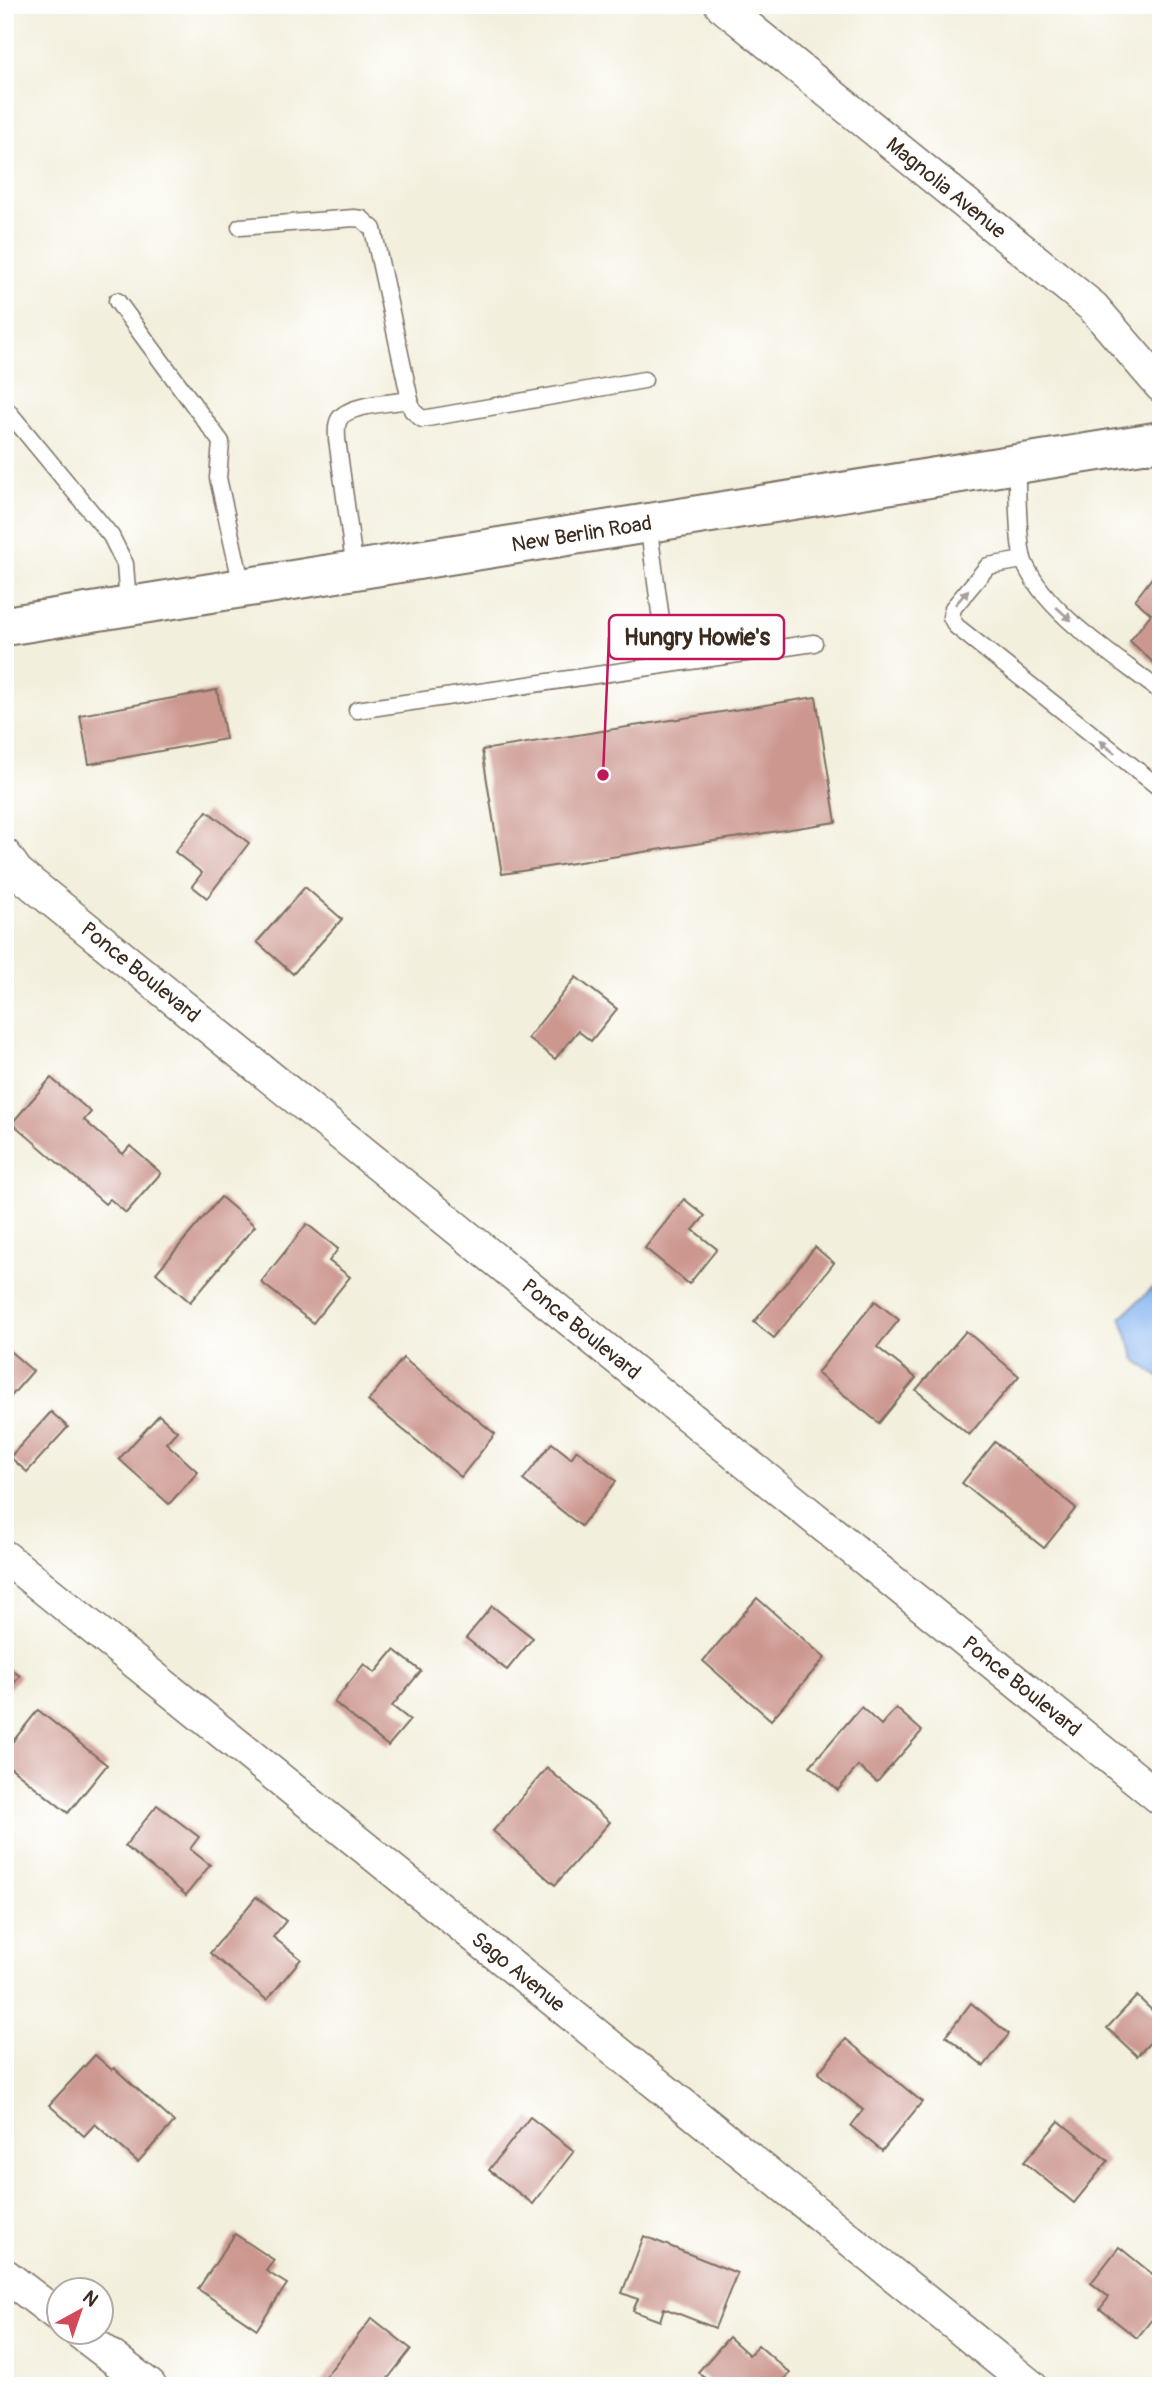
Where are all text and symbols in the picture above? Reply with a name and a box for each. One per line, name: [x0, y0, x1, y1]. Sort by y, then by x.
street label: Magnolia Avenue: [881, 131, 1012, 245]
street label: New Berlin Road: [510, 509, 654, 558]
one-way arrow: [954, 588, 970, 606]
one-way arrow: [1055, 606, 1073, 622]
callout: Hungry Howie's: [609, 615, 784, 659]
text: Hungry Howie's: [624, 623, 771, 652]
one-way arrow: [1099, 739, 1117, 754]
street label: Ponce Boulevard: [76, 916, 206, 1029]
street label: Ponce Boulevard: [516, 1273, 646, 1386]
street label: Ponce Boulevard: [957, 1630, 1087, 1743]
street label: Sago Avenue: [466, 1926, 571, 2018]
north arrow: [46, 2276, 116, 2346]
text: N: [78, 2285, 103, 2312]

